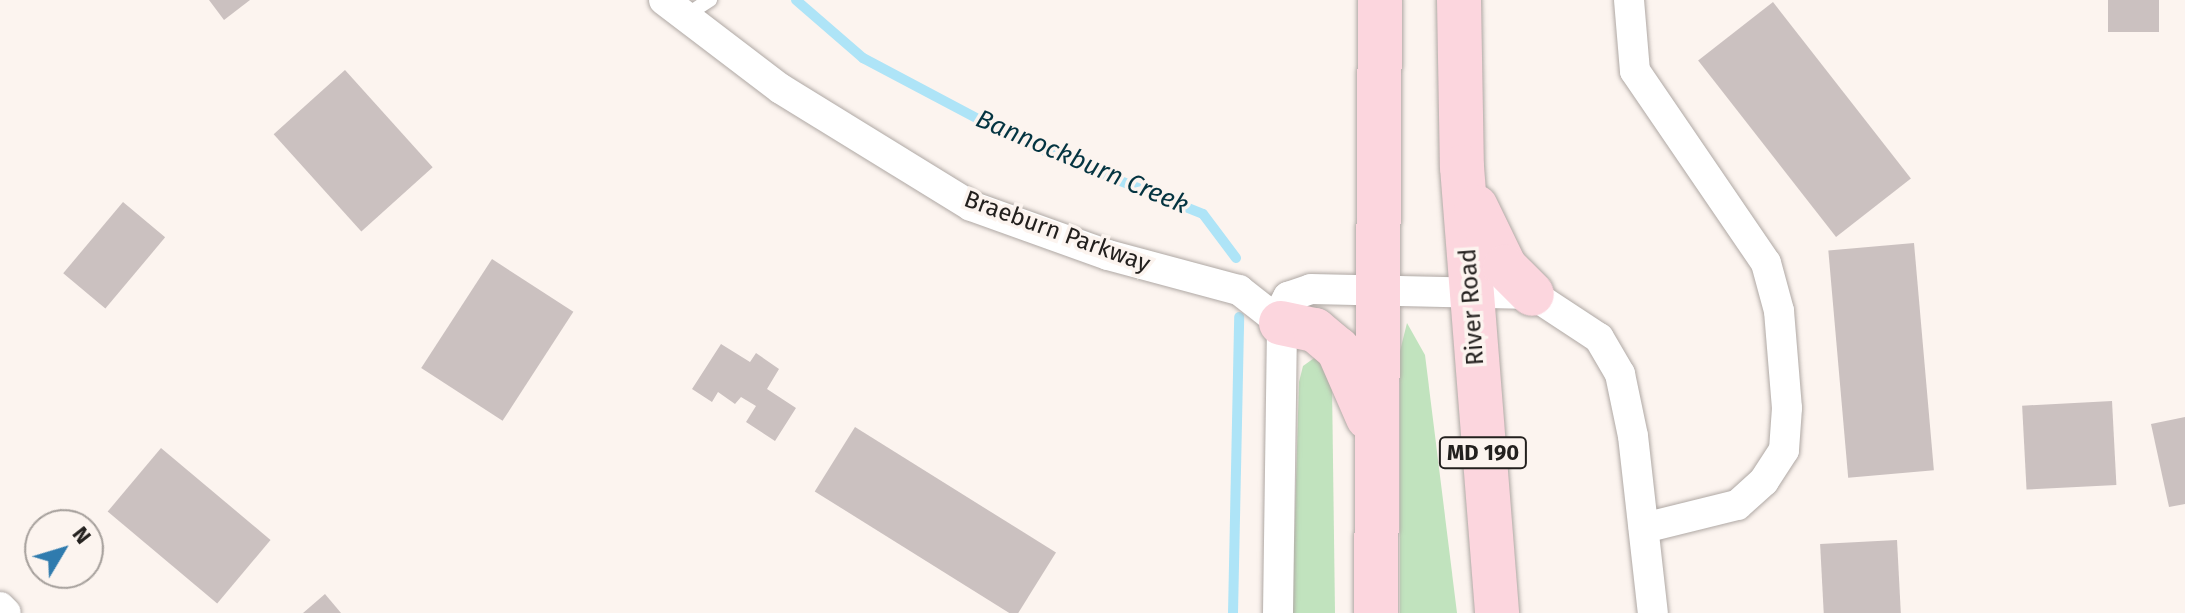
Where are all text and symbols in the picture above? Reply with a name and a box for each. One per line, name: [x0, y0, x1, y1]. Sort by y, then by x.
water label: Bannockburn Creek: [971, 103, 1193, 221]
street label: Braeburn Parkway: [960, 185, 1154, 279]
street label: River Road: [1454, 248, 1490, 366]
road number: MD 190: [1437, 435, 1529, 471]
north arrow: [24, 509, 104, 589]
text: N: [67, 521, 97, 549]

